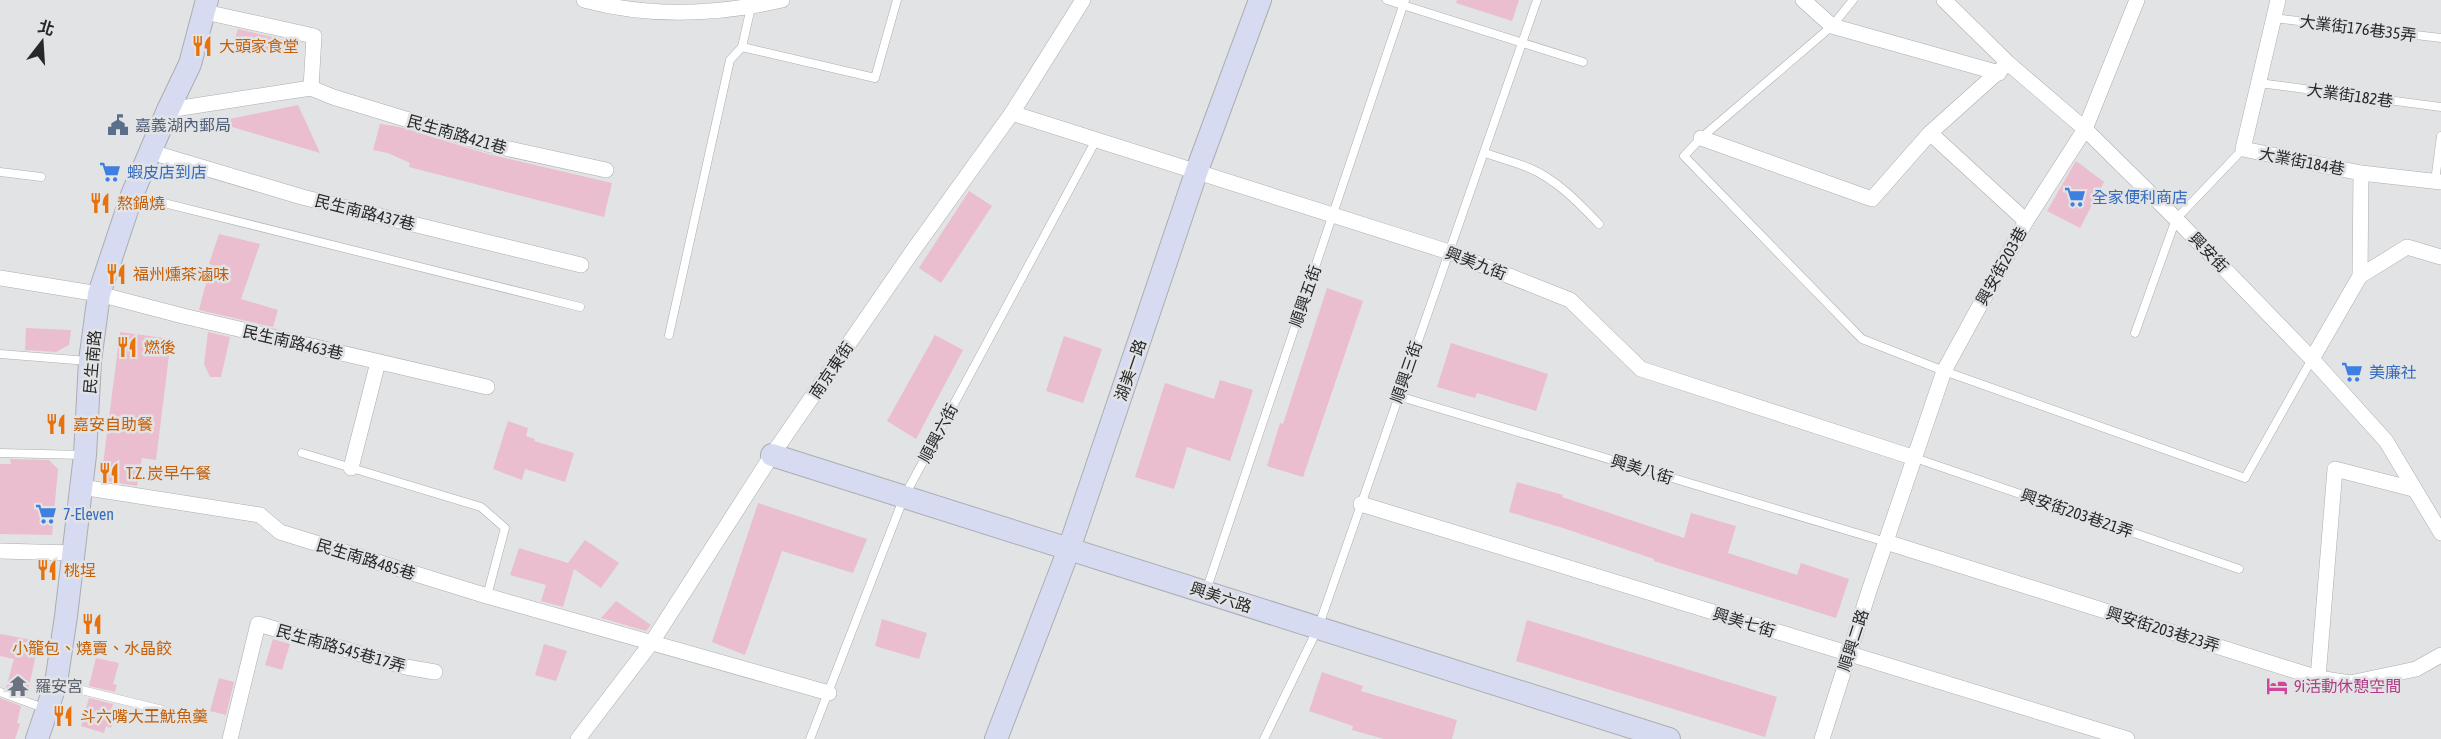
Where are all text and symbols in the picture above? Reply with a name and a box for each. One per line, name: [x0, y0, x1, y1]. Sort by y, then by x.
north arrow: [12, 12, 72, 72]
street label: 大業街176巷35弄: [2299, 12, 2417, 44]
text: 北: [36, 17, 57, 39]
restaurant icon: 大頭家食堂: [190, 34, 214, 58]
place label: 大頭家食堂: [219, 37, 299, 55]
street label: 大業街182巷: [2306, 80, 2394, 110]
street label: 民生南路421巷: [405, 111, 509, 157]
public building icon: 嘉義湖內郵局: [106, 113, 130, 137]
place label: 嘉義湖內郵局: [135, 116, 231, 134]
street label: 大業街184巷: [2258, 144, 2346, 178]
supermarket icon: 蝦皮店到店: [98, 160, 122, 184]
place label: 蝦皮店到店: [127, 163, 207, 181]
supermarket icon: 全家便利商店: [2063, 185, 2087, 209]
place label: 全家便利商店: [2092, 188, 2188, 206]
restaurant icon: 熬鍋燒: [88, 191, 112, 215]
street label: 民生南路437巷: [313, 191, 417, 233]
place label: 熬鍋燒: [117, 194, 165, 212]
street label: 興安街203巷: [1972, 224, 2030, 308]
street label: 興安街: [2186, 228, 2232, 276]
street label: 興美九街: [1443, 243, 1509, 283]
restaurant icon: 福州燻茶滷味: [104, 262, 128, 286]
street label: 順興五街: [1286, 263, 1324, 329]
place label: 福州燻茶滷味: [133, 265, 229, 283]
street label: 民生南路463巷: [241, 322, 345, 362]
street label: 民生南路: [80, 329, 104, 395]
restaurant icon: 燃後: [115, 335, 139, 359]
street label: 湖美一路: [1111, 337, 1149, 403]
place label: 燃後: [144, 338, 176, 356]
street label: 南京東街: [806, 338, 856, 402]
street label: 順興三街: [1387, 339, 1425, 405]
supermarket icon: 美廉社: [2340, 360, 2364, 384]
place label: 美廉社: [2369, 363, 2417, 381]
street label: 順興六街: [915, 401, 961, 465]
restaurant icon: 嘉安自助餐: [44, 412, 68, 436]
place label: 嘉安自助餐: [73, 415, 153, 433]
street label: 興美八街: [1609, 451, 1675, 487]
restaurant icon: T.Z. 炭早午餐: [97, 461, 121, 485]
place label: T.Z. 炭早午餐: [126, 464, 211, 482]
street label: 興安街203巷21弄: [2018, 485, 2136, 541]
supermarket icon: 7-Eleven: [34, 502, 58, 526]
place label: 7-Eleven: [63, 505, 114, 523]
street label: 民生南路485巷: [314, 535, 418, 583]
restaurant icon: 桃埕: [35, 558, 59, 582]
place label: 桃埕: [64, 561, 96, 579]
street label: 興美六路: [1188, 579, 1254, 615]
street label: 興安街203巷23弄: [2104, 603, 2222, 655]
street label: 興美七街: [1711, 604, 1777, 640]
street label: 順興二路: [1835, 607, 1871, 673]
restaurant icon: 小籠包、燒賣、水晶餃: [80, 612, 104, 636]
street label: 民生南路545巷17弄: [274, 621, 408, 675]
place label: 小籠包、燒賣、水晶餃: [12, 639, 172, 657]
temple icon: 羅安宮: [6, 674, 30, 698]
hotel icon: 9i活動休憩空間: [2265, 674, 2289, 698]
place label: 羅安宮: [35, 677, 83, 695]
place label: 9i活動休憩空間: [2294, 677, 2401, 695]
restaurant icon: 斗六嘴大王魷魚羹: [51, 704, 75, 728]
place label: 斗六嘴大王魷魚羹: [80, 707, 208, 725]

